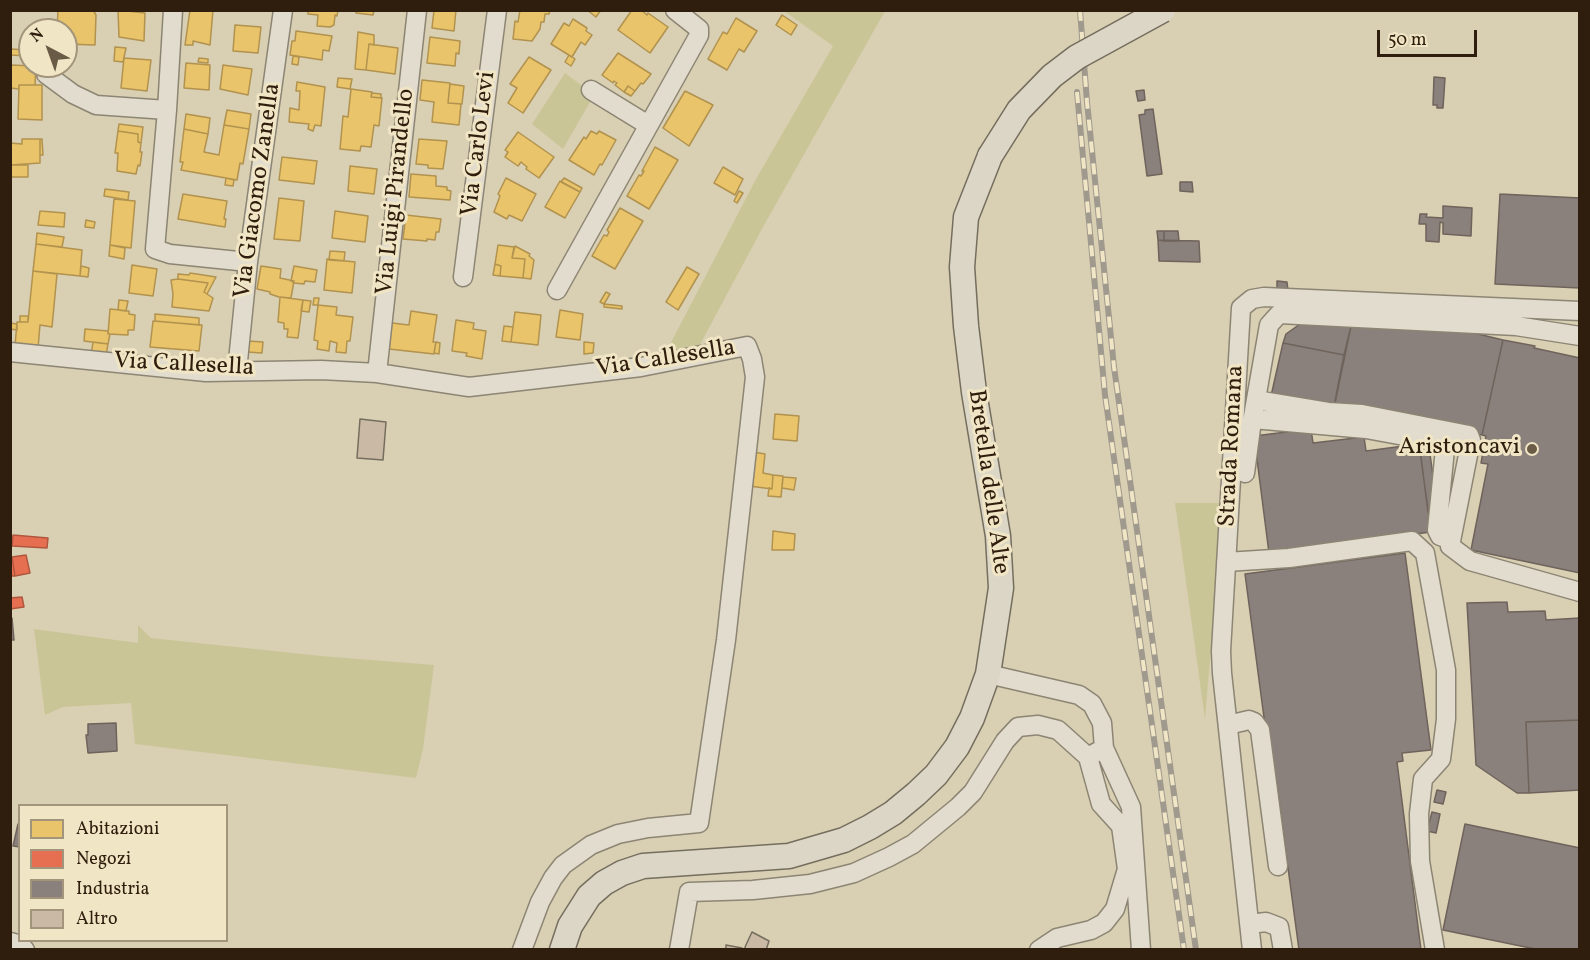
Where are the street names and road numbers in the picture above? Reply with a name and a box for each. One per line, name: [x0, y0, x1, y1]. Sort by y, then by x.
street label: Via Carlo Levi: [457, 70, 503, 218]
street label: Via Giacomo Zanella: [230, 81, 288, 301]
street label: Via Luigi Pirandello: [372, 87, 422, 297]
street label: Via Callesella: [594, 335, 738, 385]
street label: Via Callesella: [113, 348, 255, 384]
street label: Strada Romana: [1214, 364, 1252, 528]
street label: Bretella delle Alte: [960, 388, 1014, 576]

